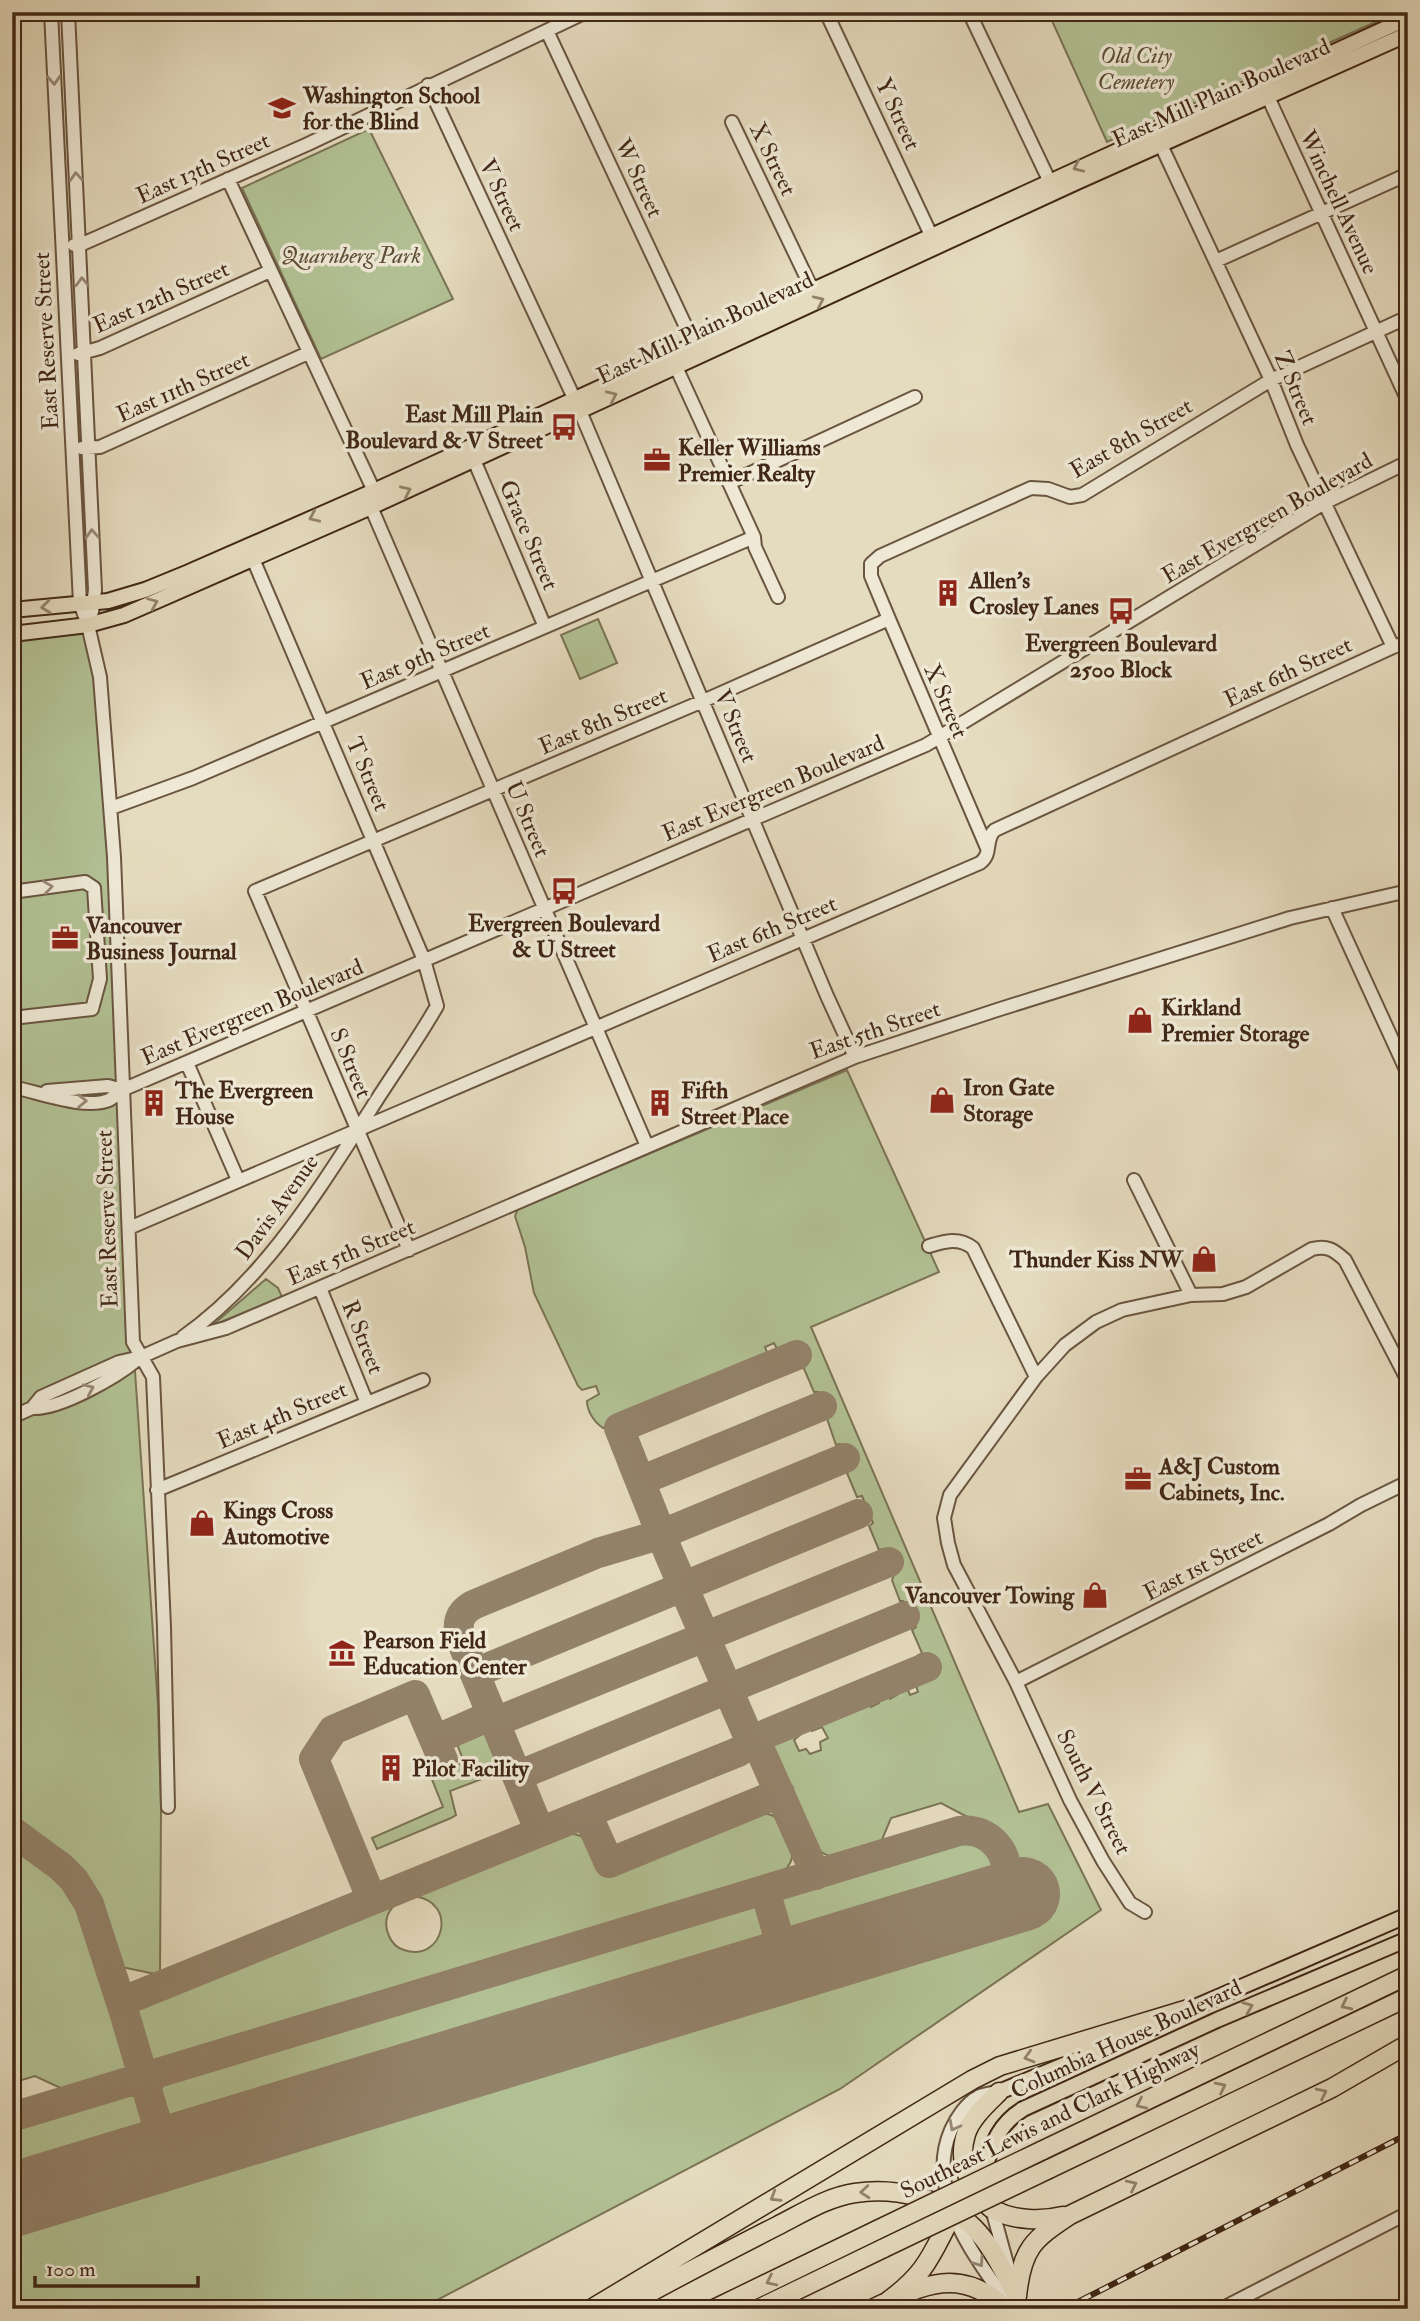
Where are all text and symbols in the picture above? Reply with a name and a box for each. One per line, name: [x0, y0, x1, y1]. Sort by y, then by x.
street label: East Mill Plain Boulevard: [1108, 32, 1334, 154]
park label: Old City Cemetery: [1098, 41, 1175, 96]
street label: Y Street: [869, 73, 927, 155]
one-way arrow: [46, 75, 61, 86]
place label: Washington School for the Blind: [302, 81, 481, 136]
school or university icon: Washington School for the Blind: [267, 93, 297, 123]
street label: X Street: [743, 118, 803, 200]
street label: Winchell Avenue: [1293, 125, 1385, 279]
street label: East 13th Street: [132, 126, 274, 210]
street label: W Street: [608, 133, 670, 222]
street label: V Street: [473, 154, 531, 236]
one-way arrow: [1073, 159, 1085, 173]
one-way arrow: [69, 171, 84, 182]
park label: Quarnberg Park: [281, 241, 421, 270]
street label: East Reserve Street: [27, 251, 65, 431]
street label: East 12th Street: [88, 254, 234, 340]
street label: East Mill Plain Boulevard: [592, 265, 818, 391]
one-way arrow: [74, 276, 89, 287]
one-way arrow: [812, 295, 824, 309]
street label: East 11th Street: [112, 345, 254, 429]
street label: Z Street: [1268, 347, 1324, 429]
one-way arrow: [605, 390, 617, 404]
street label: East 8th Street: [1065, 391, 1197, 485]
place label: East Mill Plain Boulevard & V Street: [345, 400, 544, 455]
bus stop icon: East Mill Plain Boulevard & V Street: [549, 412, 579, 442]
place label: Keller Williams Premier Realty: [678, 433, 821, 489]
office icon: Keller Williams Premier Realty: [642, 445, 672, 475]
street label: East Evergreen Boulevard: [1157, 446, 1377, 590]
street label: Grace Street: [493, 476, 565, 594]
one-way arrow: [398, 485, 411, 499]
one-way arrow: [309, 509, 321, 523]
one-way arrow: [85, 528, 100, 539]
place label: Allen's Crosley Lanes: [968, 566, 1099, 622]
building icon: Allen's Crosley Lanes: [933, 578, 963, 608]
bus stop icon: Evergreen Boulevard 2500 Block: [1106, 596, 1136, 626]
one-way arrow: [146, 597, 158, 611]
one-way arrow: [40, 599, 51, 614]
street label: East 9th Street: [356, 616, 494, 696]
place label: Evergreen Boulevard 2500 Block: [1025, 629, 1218, 684]
street label: East 6th Street: [1220, 630, 1356, 714]
street label: X Street: [917, 659, 975, 743]
street label: East 8th Street: [534, 681, 672, 761]
street label: V Street: [708, 685, 764, 767]
street label: East Evergreen Boulevard: [658, 728, 888, 848]
street label: T Street: [340, 733, 396, 815]
street label: U Street: [499, 777, 557, 861]
bus stop icon: Evergreen Boulevard & U Street: [549, 876, 579, 906]
one-way arrow: [43, 879, 54, 894]
street label: East 6th Street: [703, 889, 841, 969]
place label: Evergreen Boulevard & U Street: [468, 909, 661, 964]
place label: Vancouver Business Journal: [85, 911, 238, 967]
office icon: Vancouver Business Journal: [50, 923, 80, 953]
street label: East Evergreen Boulevard: [137, 952, 367, 1072]
place label: Kirkland Premier Storage: [1161, 993, 1310, 1049]
street label: East 5th Street: [806, 994, 944, 1066]
shop icon: Kirkland Premier Storage: [1125, 1005, 1155, 1035]
street label: S Street: [323, 1024, 379, 1102]
place label: Iron Gate Storage: [963, 1073, 1055, 1129]
place label: The Evergreen House: [174, 1076, 314, 1131]
place label: Fifth Street Place: [681, 1076, 789, 1131]
shop icon: Iron Gate Storage: [927, 1085, 957, 1115]
building icon: The Evergreen House: [139, 1088, 169, 1118]
building icon: Fifth Street Place: [645, 1088, 675, 1118]
one-way arrow: [77, 1094, 88, 1109]
street label: East Reserve Street: [89, 1130, 125, 1308]
street label: Davis Avenue: [229, 1148, 325, 1265]
street label: East 5th Street: [283, 1212, 419, 1292]
shop icon: Thunder Kiss NW: [1189, 1244, 1219, 1274]
place label: Thunder Kiss NW: [1008, 1245, 1185, 1274]
street label: R Street: [335, 1296, 391, 1378]
street label: East 4th Street: [213, 1375, 351, 1455]
one-way arrow: [82, 1383, 94, 1397]
place label: A&J Custom Cabinets, Inc.: [1158, 1452, 1284, 1507]
office icon: A&J Custom Cabinets, Inc.: [1123, 1464, 1153, 1494]
place label: Kings Cross Automotive: [222, 1496, 333, 1551]
shop icon: Kings Cross Automotive: [187, 1508, 217, 1538]
street label: East 1st Street: [1138, 1523, 1268, 1607]
shop icon: Vancouver Towing: [1080, 1580, 1110, 1610]
place label: Vancouver Towing: [904, 1581, 1076, 1611]
place label: Pearson Field Education Center: [363, 1626, 527, 1681]
museum icon: Pearson Field Education Center: [327, 1638, 357, 1668]
street label: South V Street: [1050, 1725, 1138, 1859]
building icon: Pilot Facility: [376, 1753, 406, 1783]
place label: Pilot Facility: [412, 1754, 530, 1784]
street label: Columbia House Boulevard: [1006, 1973, 1246, 2105]
one-way arrow: [1341, 1997, 1353, 2011]
one-way arrow: [1241, 2001, 1253, 2015]
street label: Southeast Lewis and Clark Highway: [896, 2034, 1205, 2205]
one-way arrow: [1024, 2049, 1036, 2064]
one-way arrow: [1214, 2081, 1227, 2095]
one-way arrow: [1315, 2087, 1327, 2101]
one-way arrow: [1136, 2095, 1148, 2109]
one-way arrow: [949, 2119, 962, 2132]
one-way arrow: [1125, 2179, 1137, 2193]
one-way arrow: [859, 2184, 870, 2199]
one-way arrow: [769, 2189, 782, 2202]
scale bar: [35, 2244, 198, 2288]
one-way arrow: [971, 2254, 983, 2267]
text: 100 m: [46, 2256, 96, 2283]
one-way arrow: [766, 2273, 778, 2287]

